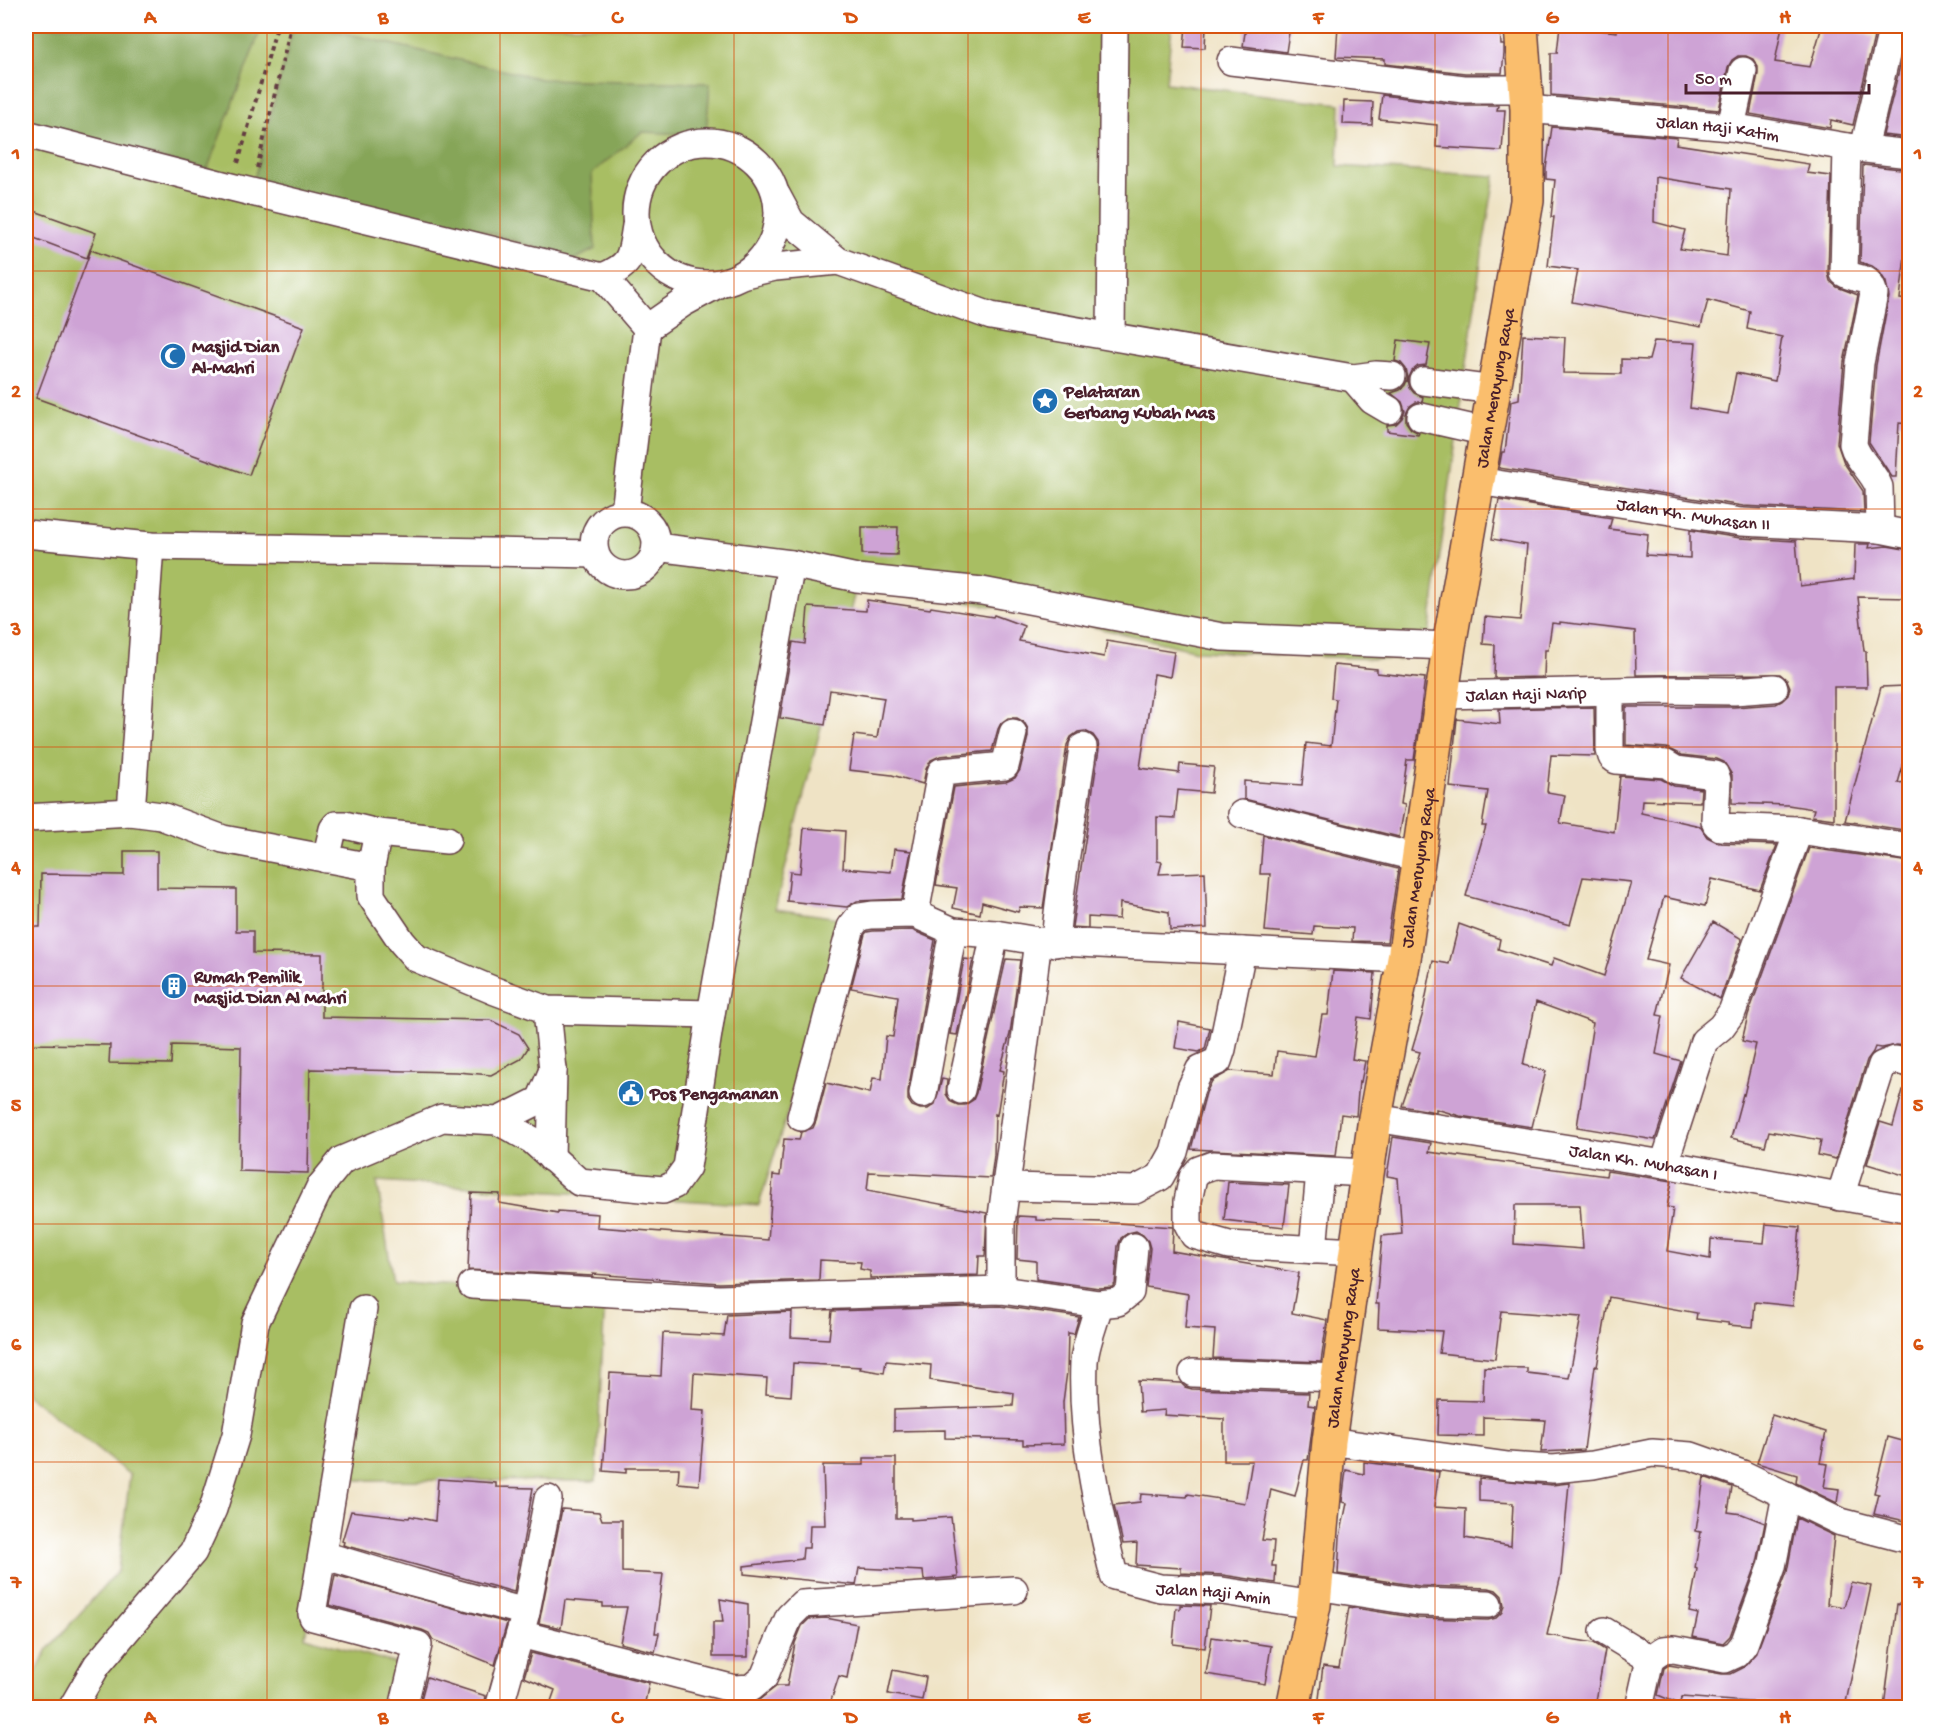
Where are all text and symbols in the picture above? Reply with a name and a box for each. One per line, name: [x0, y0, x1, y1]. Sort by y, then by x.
text: A: [143, 8, 158, 31]
text: B: [377, 8, 389, 31]
text: C: [611, 8, 625, 31]
text: D: [842, 8, 858, 31]
text: E: [1078, 8, 1092, 31]
text: F: [1312, 8, 1325, 31]
text: G: [1546, 8, 1560, 31]
text: H: [1779, 8, 1791, 31]
scale bar: [1686, 57, 1869, 95]
text: 50 m: [1695, 70, 1732, 91]
street label: Jalan Haji Katim: [1655, 112, 1781, 148]
text: 1: [11, 144, 20, 167]
text: 1: [1913, 144, 1922, 167]
street label: Jalan Meruyung Raya: [1472, 306, 1521, 470]
place label: Masjid Dian Al-Mahri: [191, 338, 280, 380]
mosque icon: Masjid Dian Al-Mahri: [158, 341, 188, 371]
text: 2: [11, 382, 21, 405]
text: 2: [1913, 382, 1923, 405]
place label: Pelataran Gerbang Kubah Mas: [1063, 383, 1216, 425]
place icon: Pelataran Gerbang Kubah Mas: [1030, 386, 1060, 416]
street label: Jalan Kh. Muhasan II: [1615, 495, 1770, 536]
text: 3: [10, 620, 21, 643]
text: 3: [1912, 620, 1923, 643]
street label: Jalan Haji Narip: [1465, 684, 1587, 707]
street label: Jalan Meruyung Raya: [1398, 785, 1442, 949]
text: 4: [10, 858, 21, 881]
text: 4: [1912, 858, 1923, 881]
place label: Rumah Pemilik Masjid Dian Al Mahri: [193, 968, 347, 1010]
building icon: Rumah Pemilik Masjid Dian Al Mahri: [159, 971, 189, 1001]
public building icon: Pos Pengamanan: [616, 1078, 646, 1108]
place label: Pos Pengamanan: [649, 1085, 778, 1106]
text: 5: [11, 1096, 22, 1119]
text: 5: [1913, 1096, 1924, 1119]
street label: Jalan Kh. Muhasan I: [1567, 1141, 1719, 1187]
street label: Jalan Meruyung Raya: [1323, 1266, 1367, 1430]
text: 6: [11, 1335, 22, 1358]
text: 6: [1913, 1335, 1924, 1358]
text: 7: [10, 1573, 23, 1596]
text: 7: [1912, 1573, 1925, 1596]
street label: Jalan Haji Amin: [1155, 1580, 1273, 1611]
text: A: [143, 1708, 158, 1731]
text: B: [377, 1708, 389, 1731]
text: C: [611, 1708, 625, 1731]
text: D: [842, 1708, 858, 1731]
text: E: [1078, 1708, 1092, 1731]
text: F: [1312, 1708, 1325, 1731]
text: G: [1546, 1708, 1560, 1731]
text: H: [1779, 1708, 1791, 1731]

